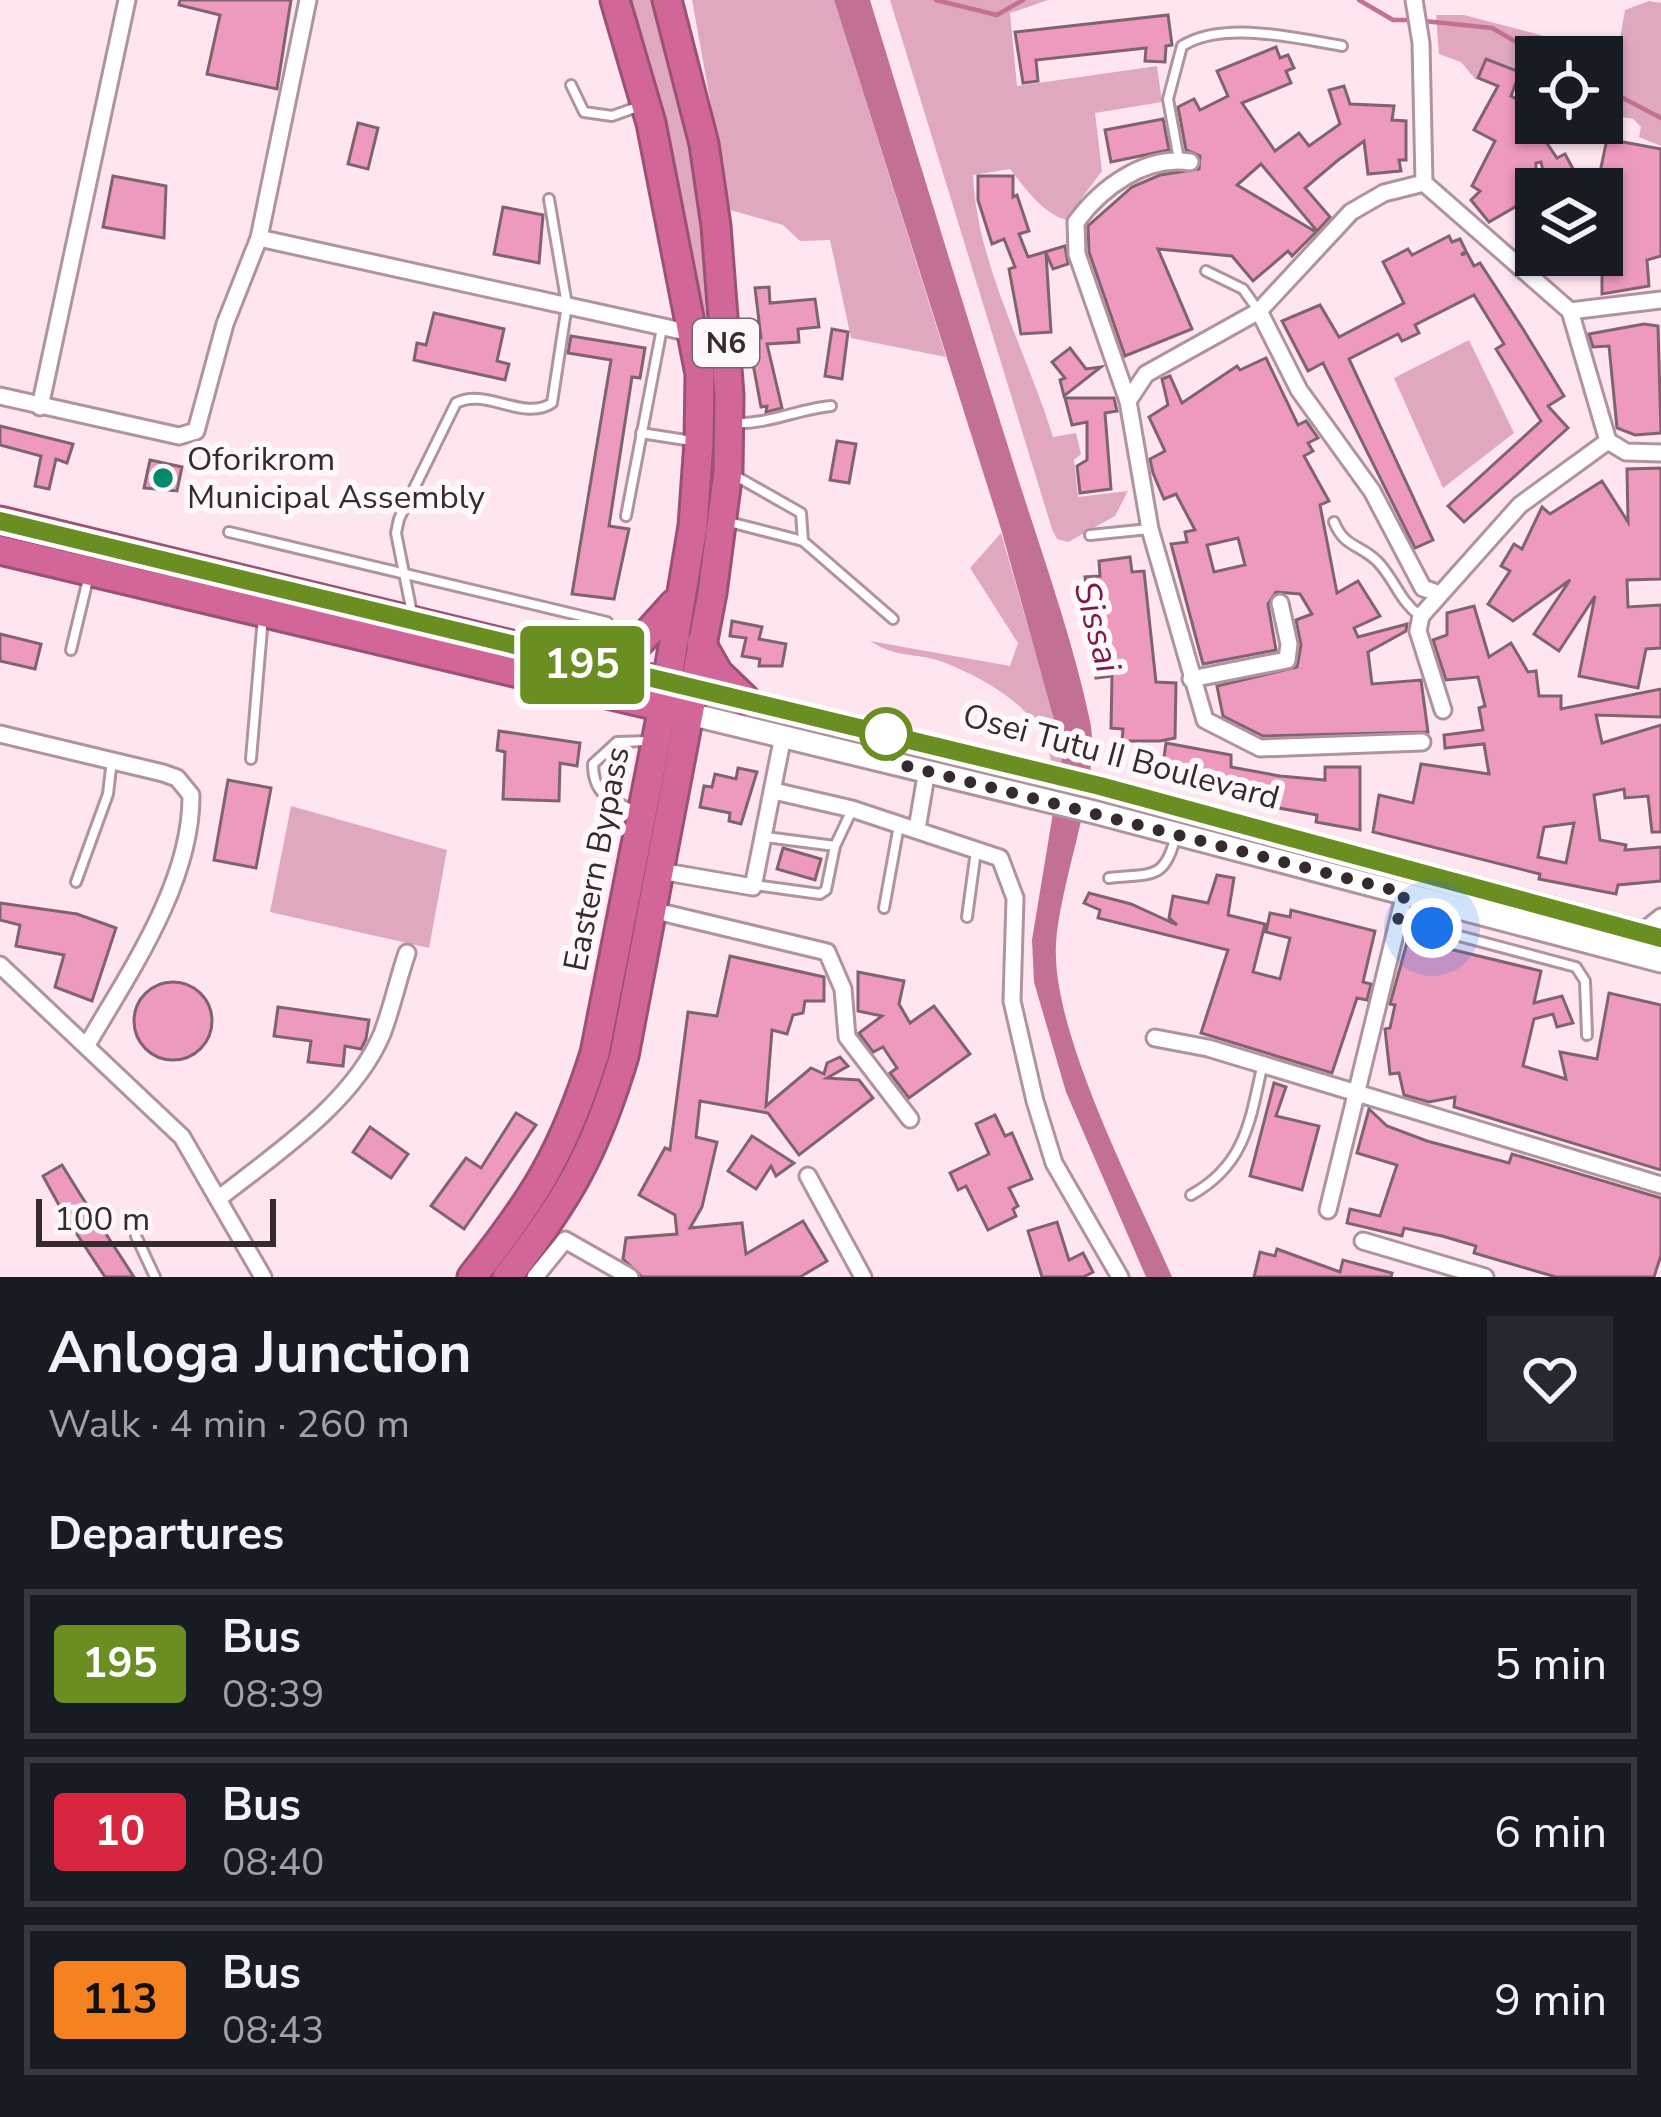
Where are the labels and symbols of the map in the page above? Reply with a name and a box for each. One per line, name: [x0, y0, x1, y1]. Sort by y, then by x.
road number: N6: [693, 319, 759, 367]
place label: Oforikrom Municipal Assembly: [187, 437, 485, 520]
marker: Oforikrom Municipal Assembly: [150, 465, 176, 491]
water label: Sissai: [1061, 576, 1133, 679]
line badge: 195: [513, 626, 651, 704]
street label: Osei Tutu II Boulevard: [958, 693, 1284, 821]
unlabelled marker: [861, 709, 911, 759]
street label: Eastern Bypass: [553, 743, 641, 975]
your location: [1402, 898, 1462, 958]
scale bar: [36, 1193, 276, 1246]

